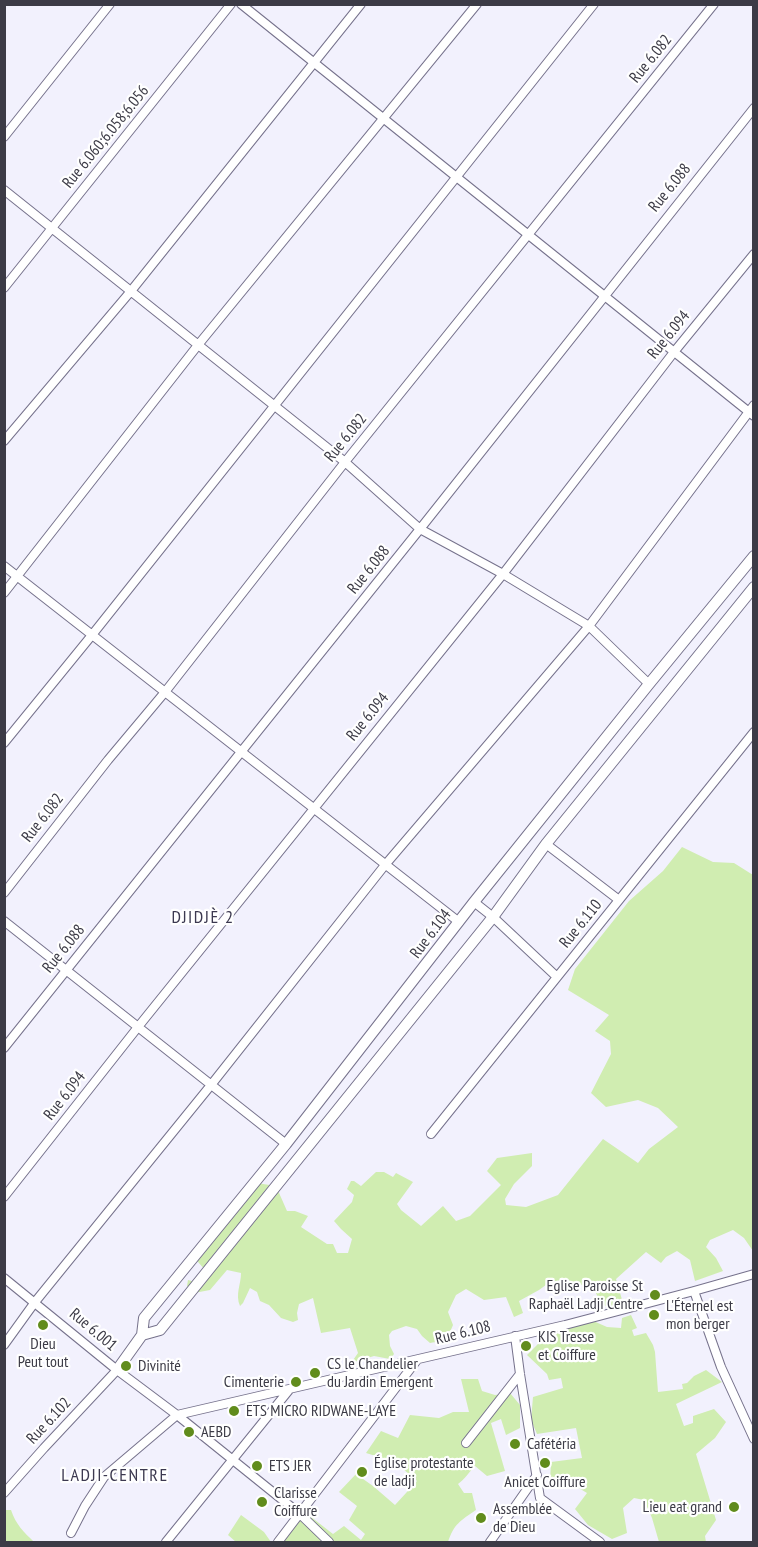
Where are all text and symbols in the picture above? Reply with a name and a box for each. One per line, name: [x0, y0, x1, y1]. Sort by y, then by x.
street label: Rue 6.082: [626, 31, 676, 87]
street label: Rue 6.060;6.058;6.056: [59, 82, 153, 192]
street label: Rue 6.088: [645, 160, 695, 216]
street label: Rue 6.094: [644, 307, 694, 363]
street label: Rue 6.082: [321, 410, 371, 466]
street label: Rue 6.088: [344, 542, 394, 598]
street label: Rue 6.094: [343, 689, 393, 745]
street label: Rue 6.082: [18, 790, 68, 846]
street label: Rue 6.110: [556, 896, 606, 952]
street label: Rue 6.104: [406, 906, 456, 962]
district label: DJIDJÈ 2: [171, 907, 235, 929]
street label: Rue 6.088: [39, 921, 89, 977]
street label: Rue 6.094: [40, 1068, 90, 1124]
place label: Eglise Paroisse St Raphaël Ladji Centre: [529, 1276, 643, 1314]
marker: Eglise Paroisse St Raphaël Ladji Centre: [648, 1288, 662, 1302]
place label: L'Éternel est mon berger: [666, 1296, 733, 1334]
street label: Rue 6.001: [65, 1305, 121, 1355]
marker: L'Éternel est mon berger: [647, 1308, 661, 1322]
street label: Rue 6.108: [433, 1317, 493, 1349]
marker: Dieu Peut tout: [36, 1318, 50, 1332]
place label: KIS Tresse et Coiffure: [538, 1327, 596, 1365]
place label: Dieu Peut tout: [18, 1334, 68, 1372]
marker: KIS Tresse et Coiffure: [519, 1339, 533, 1353]
place label: CS le Chandelier du Jardin Emergent: [327, 1354, 433, 1392]
place label: Divinité: [138, 1356, 181, 1376]
marker: Divinité: [119, 1359, 133, 1373]
marker: CS le Chandelier du Jardin Emergent: [308, 1366, 322, 1380]
place label: Cimenterie: [224, 1372, 284, 1392]
marker: Cimenterie: [289, 1375, 303, 1389]
street label: Rue 6.102: [23, 1394, 75, 1448]
place label: ETS MICRO RIDWANE-LAYE: [246, 1401, 396, 1421]
marker: ETS MICRO RIDWANE-LAYE: [227, 1404, 241, 1418]
place label: AEBD: [201, 1422, 231, 1442]
marker: AEBD: [182, 1425, 196, 1439]
place label: Cafétéria: [527, 1434, 576, 1454]
marker: Cafétéria: [508, 1437, 522, 1451]
place label: Église protestante de ladji: [374, 1453, 474, 1491]
place label: ETS JER: [269, 1456, 312, 1476]
marker: Anicet Coiffure: [538, 1456, 552, 1470]
marker: ETS JER: [250, 1459, 264, 1473]
district label: LADJI-CENTRE: [61, 1465, 169, 1487]
marker: Église protestante de ladji: [355, 1465, 369, 1479]
place label: Anicet Coiffure: [504, 1472, 586, 1492]
place label: Clarisse Coiffure: [274, 1483, 317, 1521]
marker: Clarisse Coiffure: [255, 1495, 269, 1509]
place label: Lieu eat grand: [642, 1497, 722, 1517]
place label: Assemblée de Dieu: [493, 1499, 552, 1537]
marker: Lieu eat grand: [727, 1500, 741, 1514]
marker: Assemblée de Dieu: [474, 1511, 488, 1525]

